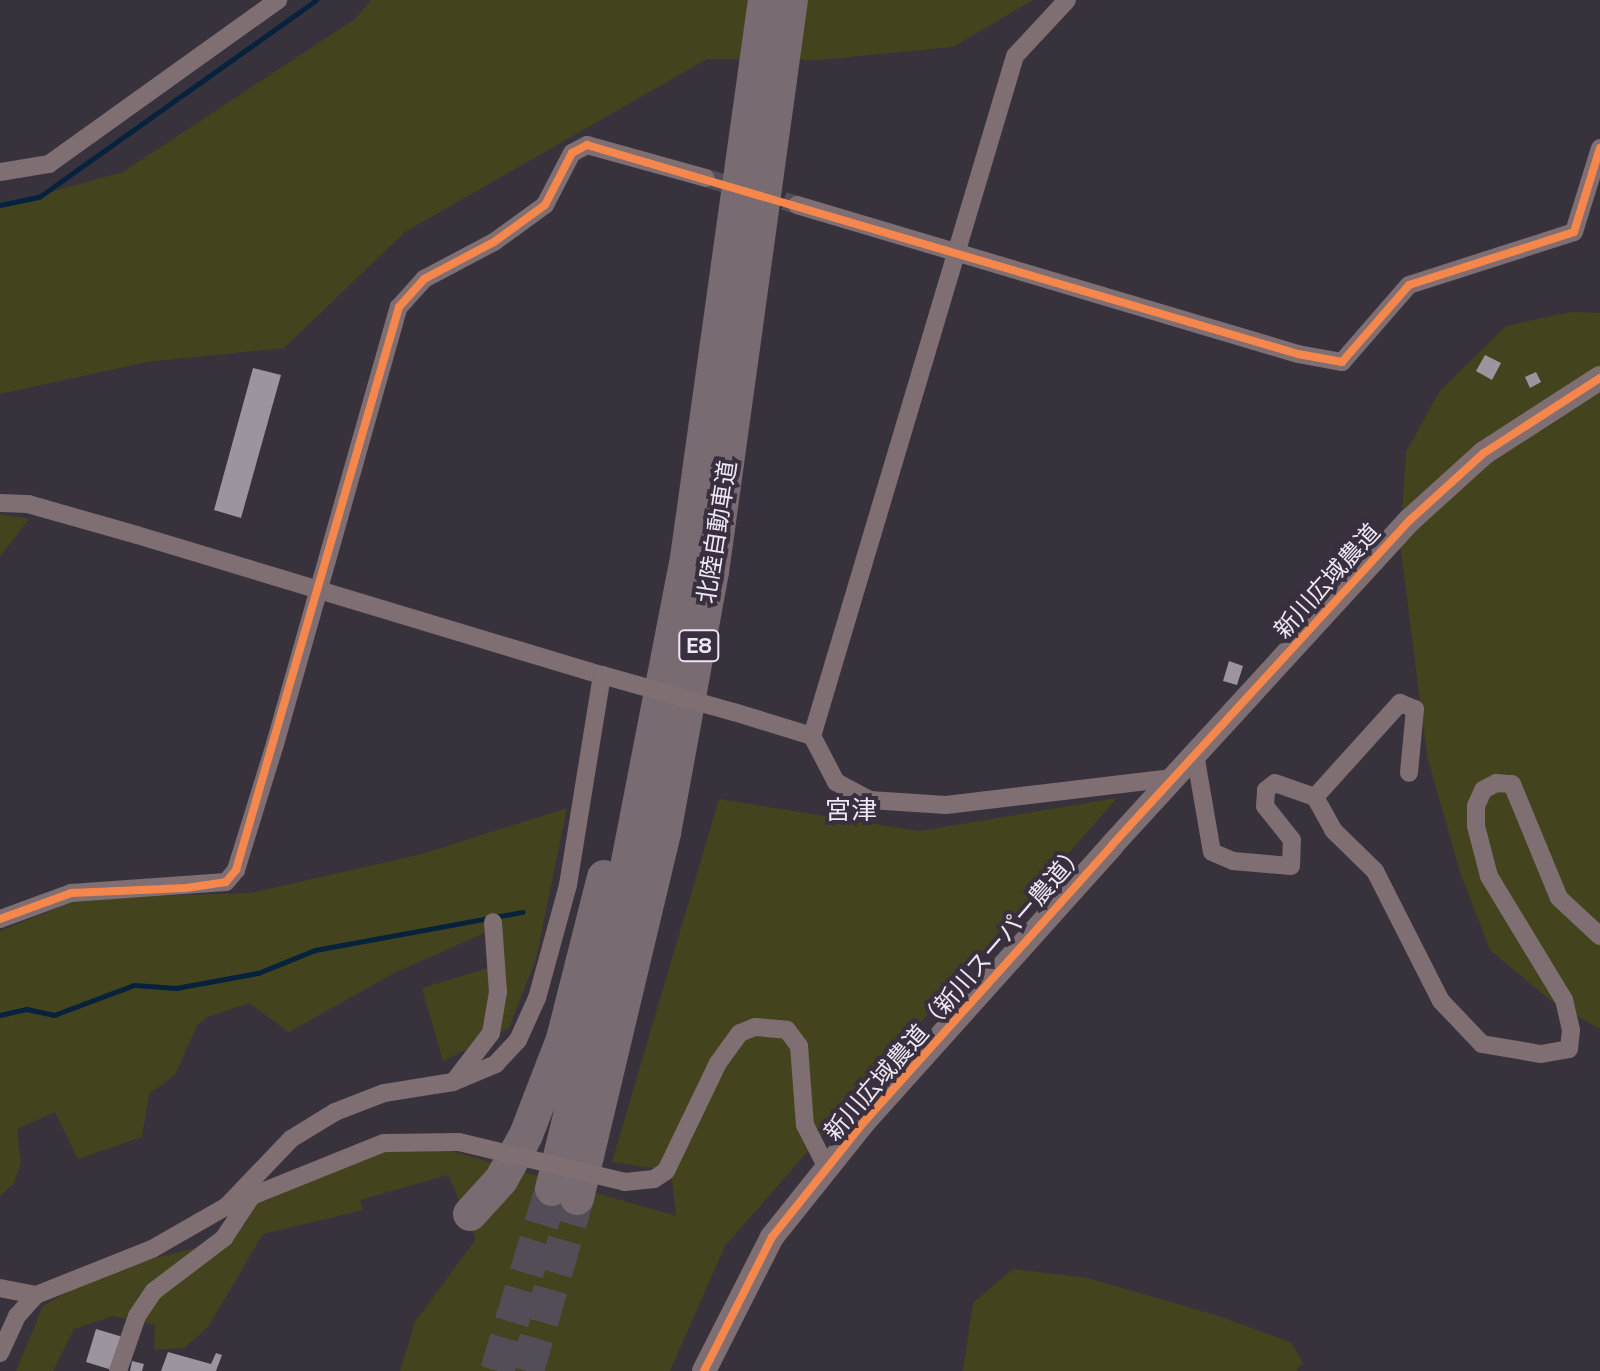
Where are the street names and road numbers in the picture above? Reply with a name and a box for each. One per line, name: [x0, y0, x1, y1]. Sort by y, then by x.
street label: 北陸自動車道: [692, 459, 742, 605]
street label: 新川広域農道: [1268, 518, 1386, 644]
road number: E8: [677, 628, 721, 664]
street label: 新川広域農道（新川スーパー農道）: [818, 838, 1092, 1146]

